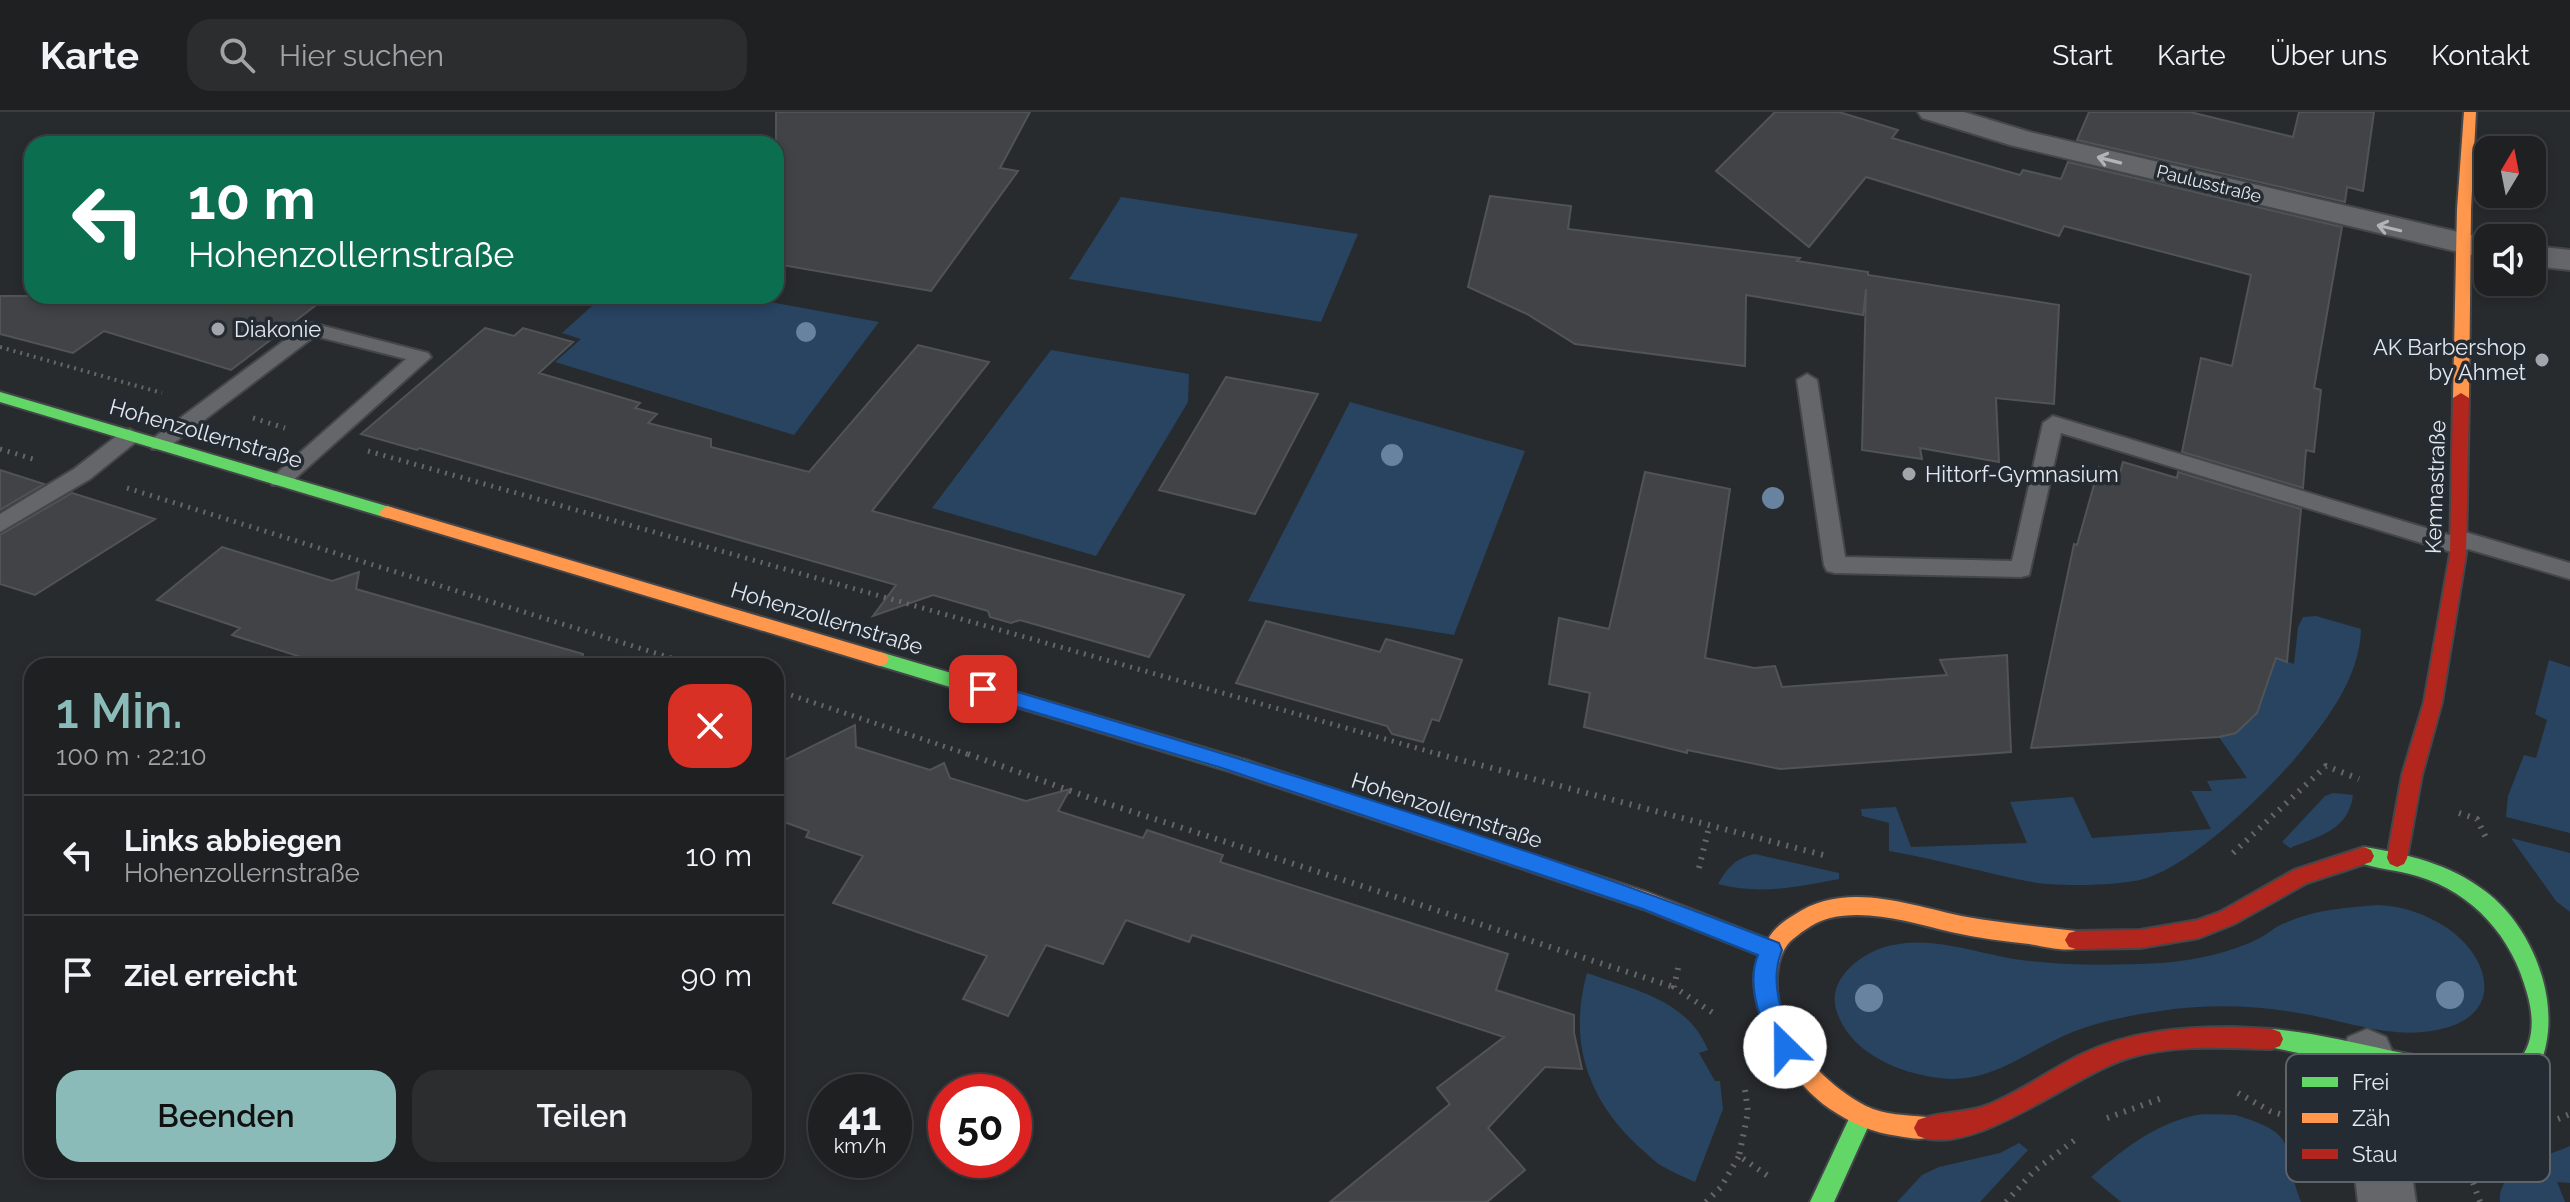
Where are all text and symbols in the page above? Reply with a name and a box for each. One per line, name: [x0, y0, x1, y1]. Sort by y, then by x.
search box: [187, 19, 747, 91]
text: Karte: [40, 33, 139, 78]
icon: search: [215, 33, 259, 77]
text: Hier suchen: [279, 38, 444, 73]
text: Start: [2052, 39, 2113, 72]
text: Karte: [2157, 39, 2226, 72]
text: Über uns: [2270, 39, 2387, 72]
text: Kontakt: [2431, 39, 2530, 72]
north arrow: [2474, 136, 2546, 208]
map controls: [2474, 136, 2546, 296]
one-way arrow: [2097, 152, 2122, 167]
street label: Paulusstraße: [2155, 160, 2264, 207]
text: 10 m: [188, 166, 316, 232]
icon: left: [56, 168, 160, 272]
one-way arrow: [2377, 219, 2402, 234]
button: sound: [2474, 224, 2546, 296]
text: Hohenzollernstraße: [188, 233, 514, 275]
place label: Diakonie: [234, 316, 321, 342]
marker: Diakonie: [209, 320, 227, 338]
place label: AK Barbershop by Ahmet: [2373, 334, 2527, 385]
marker: AK Barbershop by Ahmet: [2533, 351, 2551, 369]
street label: Hohenzollernstraße: [107, 393, 306, 473]
street label: Kemnastraße: [2420, 419, 2450, 554]
place label: Hittorf-Gymnasium: [1925, 461, 2119, 487]
marker: Hittorf-Gymnasium: [1900, 465, 1918, 483]
street label: Hohenzollernstraße: [728, 576, 926, 660]
pin: [949, 655, 1017, 723]
icon: arrive: [961, 667, 1005, 711]
text: 1 Min.: [56, 683, 183, 739]
button: close: [668, 684, 752, 768]
text: 100 m · 22:10: [56, 741, 207, 771]
street label: Hohenzollernstraße: [1348, 767, 1546, 853]
text: Links abbiegen: [124, 823, 342, 858]
icon: left: [56, 833, 100, 877]
text: 10 m: [686, 838, 752, 873]
text: Hohenzollernstraße: [124, 858, 360, 888]
icon: arrive: [56, 953, 100, 997]
text: Ziel erreicht: [124, 958, 297, 993]
text: 90 m: [681, 958, 752, 993]
position arrow: [1743, 1005, 1827, 1089]
legend: [2286, 1054, 2550, 1182]
text: Frei: [2352, 1069, 2389, 1095]
button: Beenden: [56, 1070, 396, 1162]
button: Teilen: [412, 1070, 752, 1162]
speed limit sign: 50: [928, 1074, 1032, 1178]
text: 41: [839, 1092, 881, 1139]
text: Zäh: [2352, 1105, 2391, 1131]
text: km/h: [834, 1134, 886, 1158]
text: Stau: [2352, 1141, 2398, 1167]

